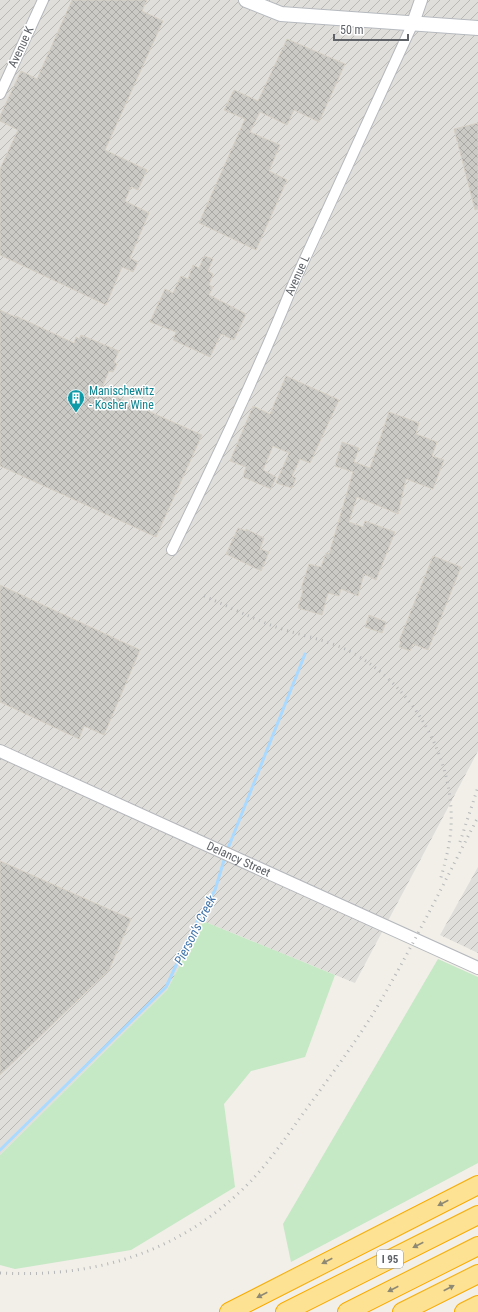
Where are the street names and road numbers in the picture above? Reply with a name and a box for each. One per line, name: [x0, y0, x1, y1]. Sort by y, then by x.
street label: Avenue K: [5, 24, 37, 70]
street label: Avenue L: [282, 253, 313, 298]
street label: Delancy Street: [205, 839, 273, 880]
road number: I 95: [377, 1250, 403, 1268]

